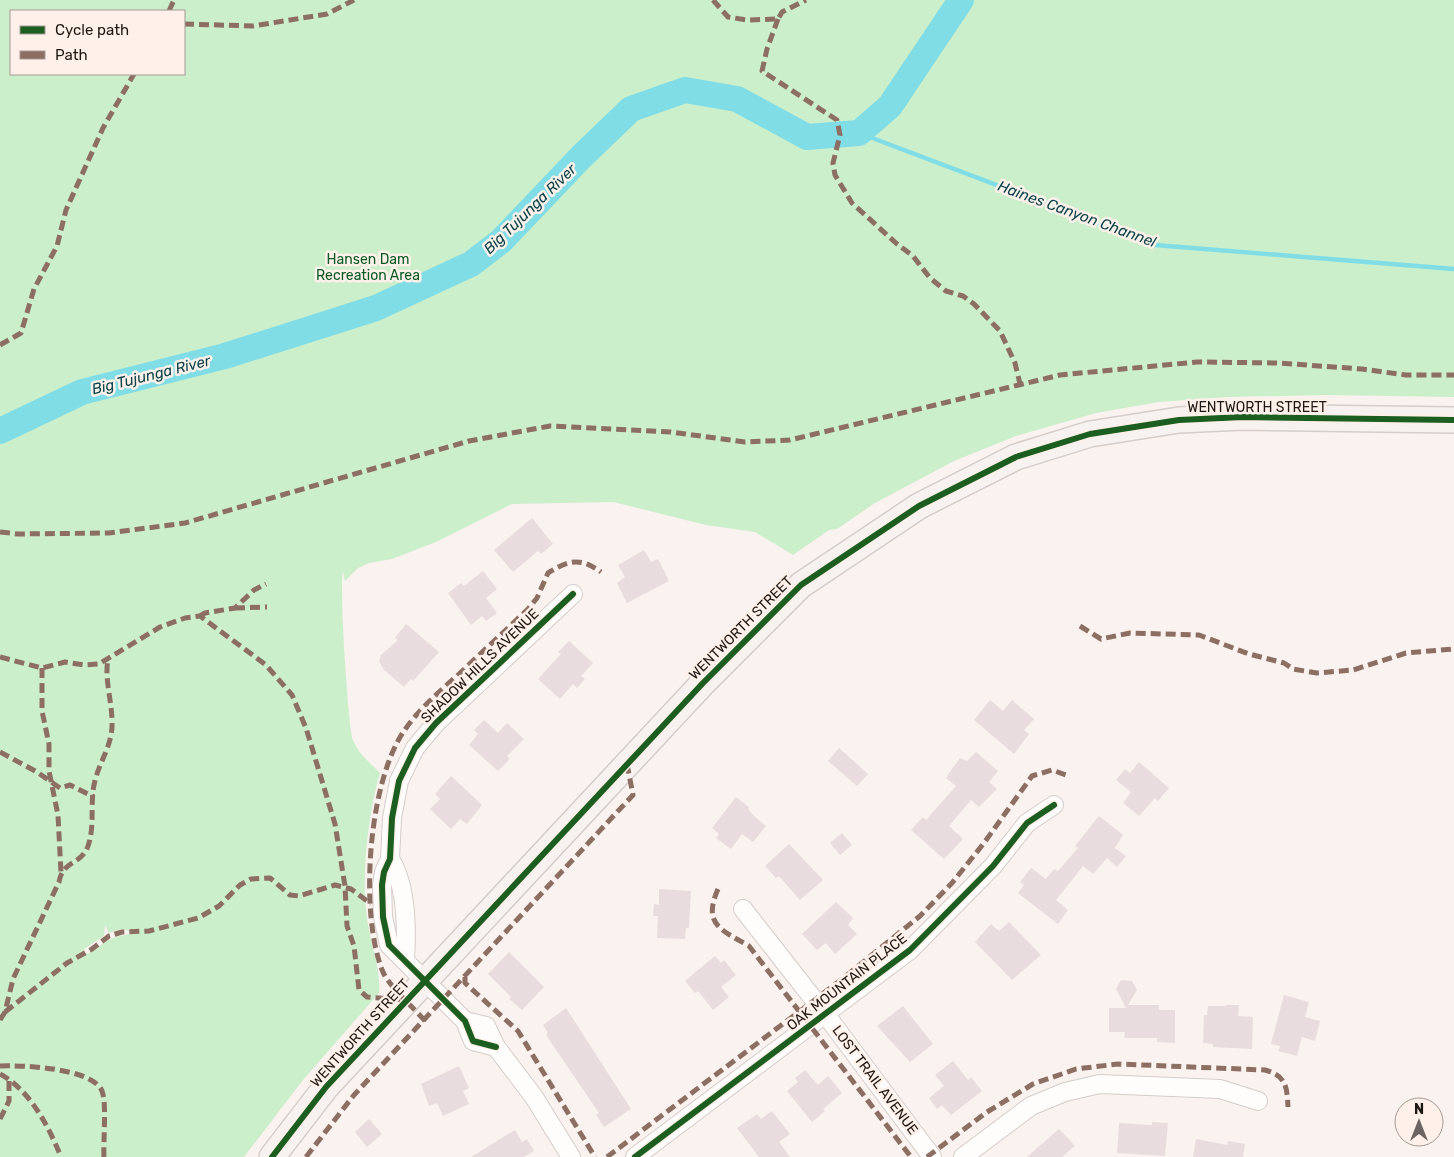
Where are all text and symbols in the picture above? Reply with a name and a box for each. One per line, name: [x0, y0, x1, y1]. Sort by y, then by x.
legend: [10, 10, 185, 75]
text: Cycle path: [55, 21, 129, 39]
text: Path: [55, 46, 88, 64]
water label: Big Tujunga River: [480, 159, 581, 258]
water label: Haines Canyon Channel: [995, 177, 1159, 251]
park label: Hansen Dam Recreation Area: [316, 251, 420, 284]
water label: Big Tujunga River: [90, 351, 213, 398]
street label: WENTWORTH STREET: [1187, 399, 1327, 416]
street label: WENTWORTH STREET: [686, 573, 796, 683]
street label: SHADOW HILLS AVENUE: [418, 605, 542, 727]
street label: OAK MOUNTAIN PLACE: [784, 930, 910, 1034]
street label: WENTWORTH STREET: [307, 975, 413, 1091]
street label: LOST TRAIL AVENUE: [828, 1022, 922, 1138]
north arrow: [1394, 1097, 1444, 1147]
text: N: [1414, 1101, 1424, 1118]

